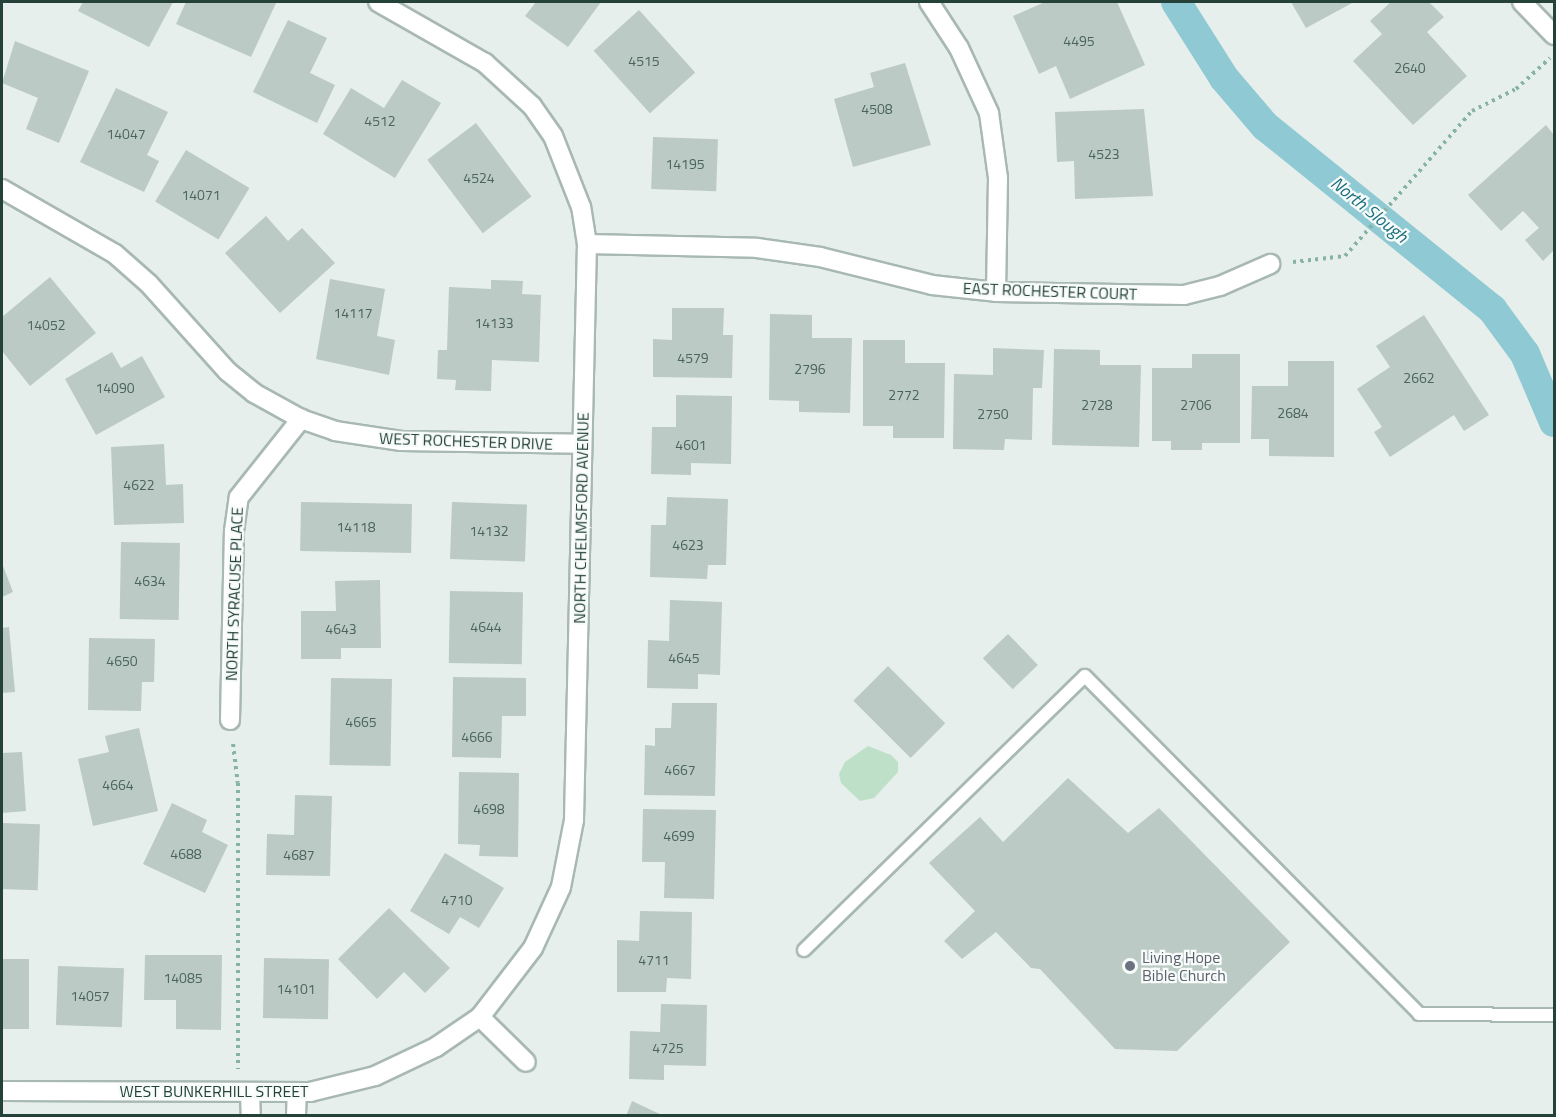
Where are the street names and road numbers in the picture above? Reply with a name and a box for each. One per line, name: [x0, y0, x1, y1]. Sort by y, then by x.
street label: EAST ROCHESTER COURT: [963, 278, 1137, 304]
street label: NORTH CHELMSFORD AVENUE: [570, 412, 592, 624]
street label: WEST ROCHESTER DRIVE: [379, 428, 553, 454]
street label: NORTH SYRACUSE PLACE: [221, 507, 247, 681]
street label: WEST BUNKERHILL STREET: [119, 1081, 309, 1101]

